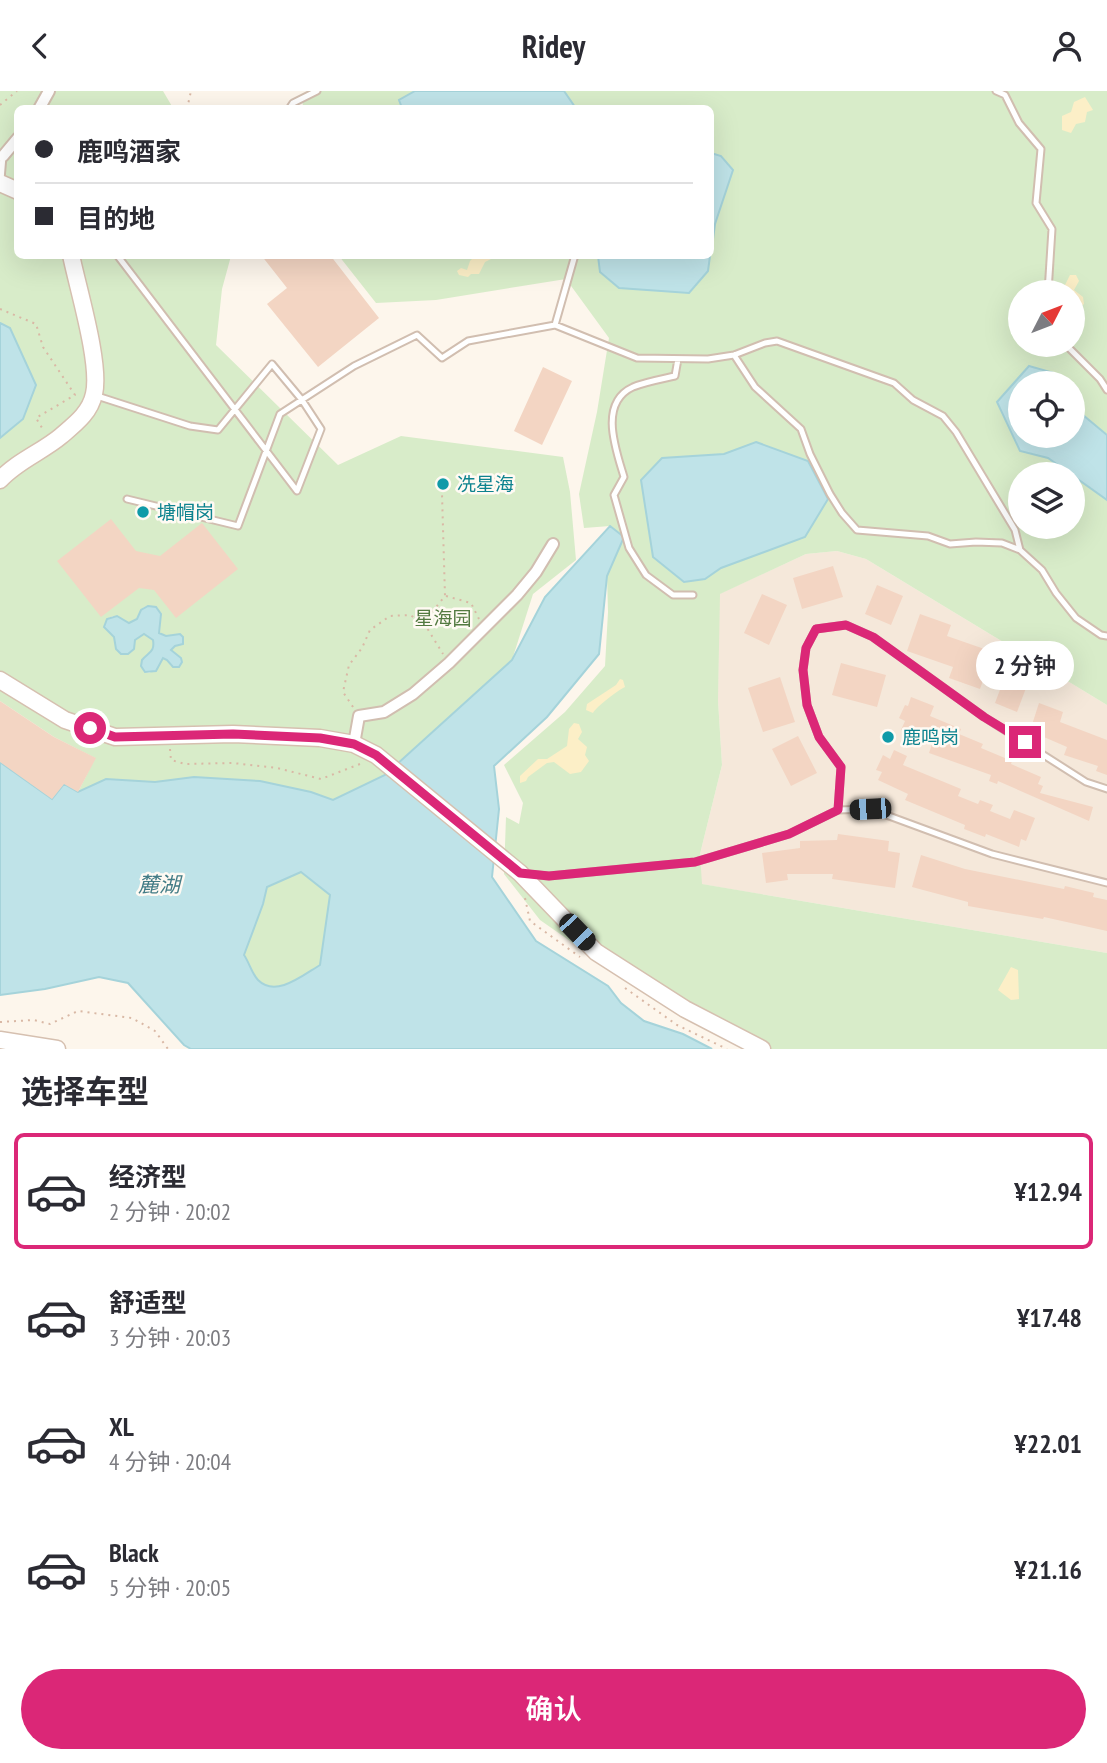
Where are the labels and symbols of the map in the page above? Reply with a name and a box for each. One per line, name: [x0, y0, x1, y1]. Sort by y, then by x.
north arrow: [1008, 280, 1085, 357]
place label: 冼星海: [457, 472, 514, 496]
marker: 冼星海: [435, 476, 451, 492]
place label: 塘帽岗: [157, 500, 214, 524]
marker: 塘帽岗: [135, 504, 151, 520]
park label: 星海园: [414, 606, 472, 630]
callout: 2 分钟: [976, 641, 1074, 689]
route start: [74, 712, 106, 744]
place label: 鹿鸣岗: [902, 725, 959, 749]
route end: [1009, 726, 1041, 758]
marker: 鹿鸣岗: [880, 729, 896, 745]
car: [849, 797, 892, 821]
water label: 麓湖: [138, 871, 183, 898]
car: [555, 910, 600, 954]

